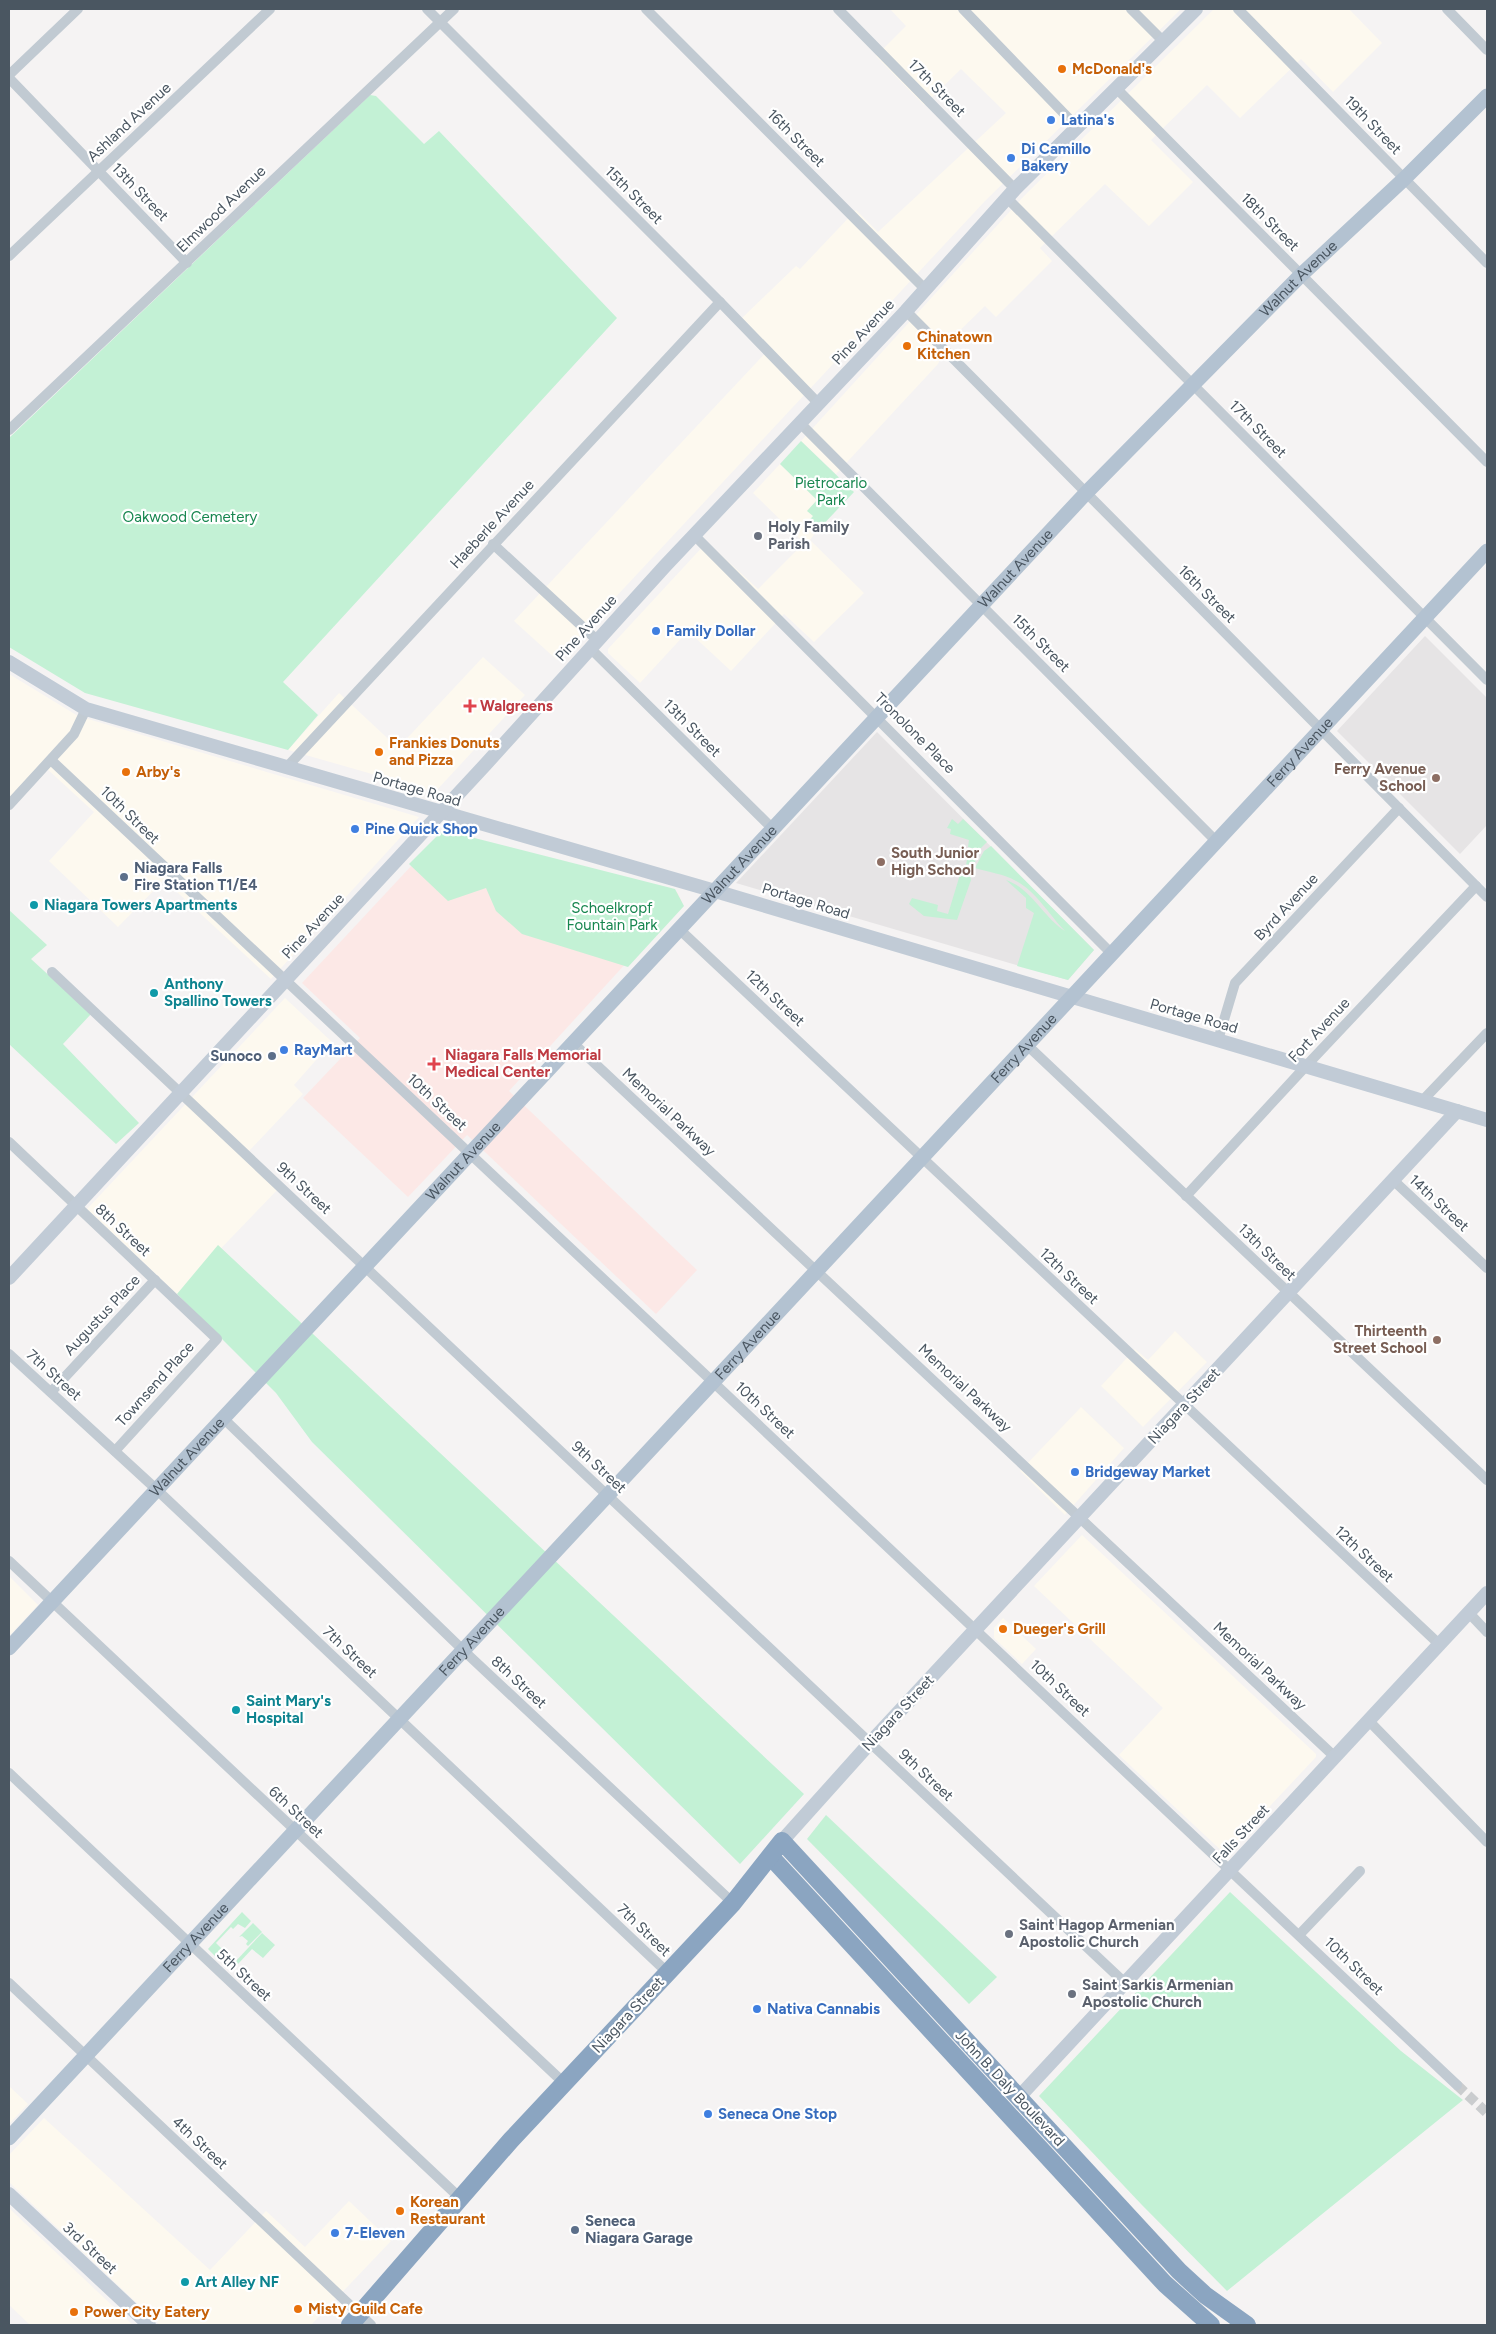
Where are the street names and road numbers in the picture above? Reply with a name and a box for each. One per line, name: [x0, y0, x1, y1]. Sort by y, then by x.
street label: 17th Street: [904, 55, 970, 121]
street label: Ashland Avenue: [83, 79, 175, 165]
street label: 19th Street: [1341, 92, 1406, 158]
street label: 16th Street: [763, 105, 829, 171]
street label: 13th Street: [108, 159, 172, 225]
street label: Elmwood Avenue: [173, 162, 269, 256]
street label: 15th Street: [601, 162, 667, 228]
street label: 18th Street: [1237, 189, 1303, 255]
street label: Walnut Avenue: [1256, 237, 1341, 321]
street label: Pine Avenue: [828, 295, 898, 369]
street label: 17th Street: [1225, 396, 1291, 462]
street label: Haeberle Avenue: [446, 476, 538, 572]
street label: Walnut Avenue: [974, 525, 1057, 612]
street label: 16th Street: [1174, 561, 1240, 627]
street label: Pine Avenue: [551, 591, 621, 665]
street label: 15th Street: [1008, 610, 1074, 676]
street label: Tronolone Place: [871, 689, 959, 777]
street label: 13th Street: [659, 695, 725, 761]
street label: Ferry Avenue: [1263, 713, 1337, 791]
street label: Portage Road: [371, 768, 463, 810]
street label: 10th Street: [97, 782, 164, 848]
street label: Walnut Avenue: [698, 821, 781, 908]
street label: Byrd Avenue: [1250, 870, 1322, 944]
street label: Portage Road: [760, 879, 852, 923]
street label: Pine Avenue: [278, 889, 348, 963]
street label: 12th Street: [742, 966, 809, 1030]
street label: Fort Avenue: [1284, 994, 1354, 1066]
street label: Portage Road: [1148, 995, 1240, 1037]
street label: Ferry Avenue: [987, 1010, 1061, 1087]
street label: Memorial Parkway: [619, 1064, 719, 1160]
street label: 10th Street: [403, 1070, 471, 1135]
street label: Walnut Avenue: [422, 1118, 504, 1204]
street label: 9th Street: [273, 1158, 335, 1218]
street label: 14th Street: [1405, 1171, 1473, 1235]
street label: 8th Street: [92, 1200, 155, 1260]
street label: 13th Street: [1234, 1220, 1300, 1284]
street label: 12th Street: [1036, 1244, 1103, 1308]
street label: Augustus Place: [60, 1271, 144, 1359]
street label: Ferry Avenue: [711, 1306, 785, 1383]
street label: Townsend Place: [112, 1338, 198, 1430]
street label: Memorial Parkway: [915, 1340, 1015, 1436]
street label: 7th Street: [23, 1346, 85, 1405]
street label: Niagara Street: [1144, 1364, 1224, 1448]
street label: 10th Street: [731, 1378, 799, 1443]
street label: Walnut Avenue: [146, 1414, 228, 1500]
street label: 9th Street: [568, 1437, 630, 1497]
street label: 12th Street: [1331, 1522, 1398, 1586]
street label: Ferry Avenue: [435, 1602, 509, 1680]
street label: Memorial Parkway: [1210, 1618, 1310, 1714]
street label: 7th Street: [319, 1622, 381, 1682]
street label: 8th Street: [488, 1652, 551, 1712]
street label: 10th Street: [1026, 1656, 1094, 1721]
street label: Niagara Street: [858, 1671, 938, 1755]
street label: 9th Street: [895, 1745, 957, 1805]
street label: 6th Street: [265, 1782, 327, 1842]
street label: Falls Street: [1209, 1800, 1273, 1868]
street label: Ferry Avenue: [159, 1899, 233, 1976]
street label: 7th Street: [613, 1900, 675, 1960]
street label: 10th Street: [1321, 1933, 1388, 1999]
street label: 5th Street: [213, 1945, 275, 2005]
street label: Niagara Street: [588, 1973, 668, 2057]
street label: John B. Daly Boulevard: [951, 2026, 1069, 2150]
street label: 4th Street: [169, 2113, 232, 2173]
street label: 3rd Street: [59, 2218, 121, 2278]

